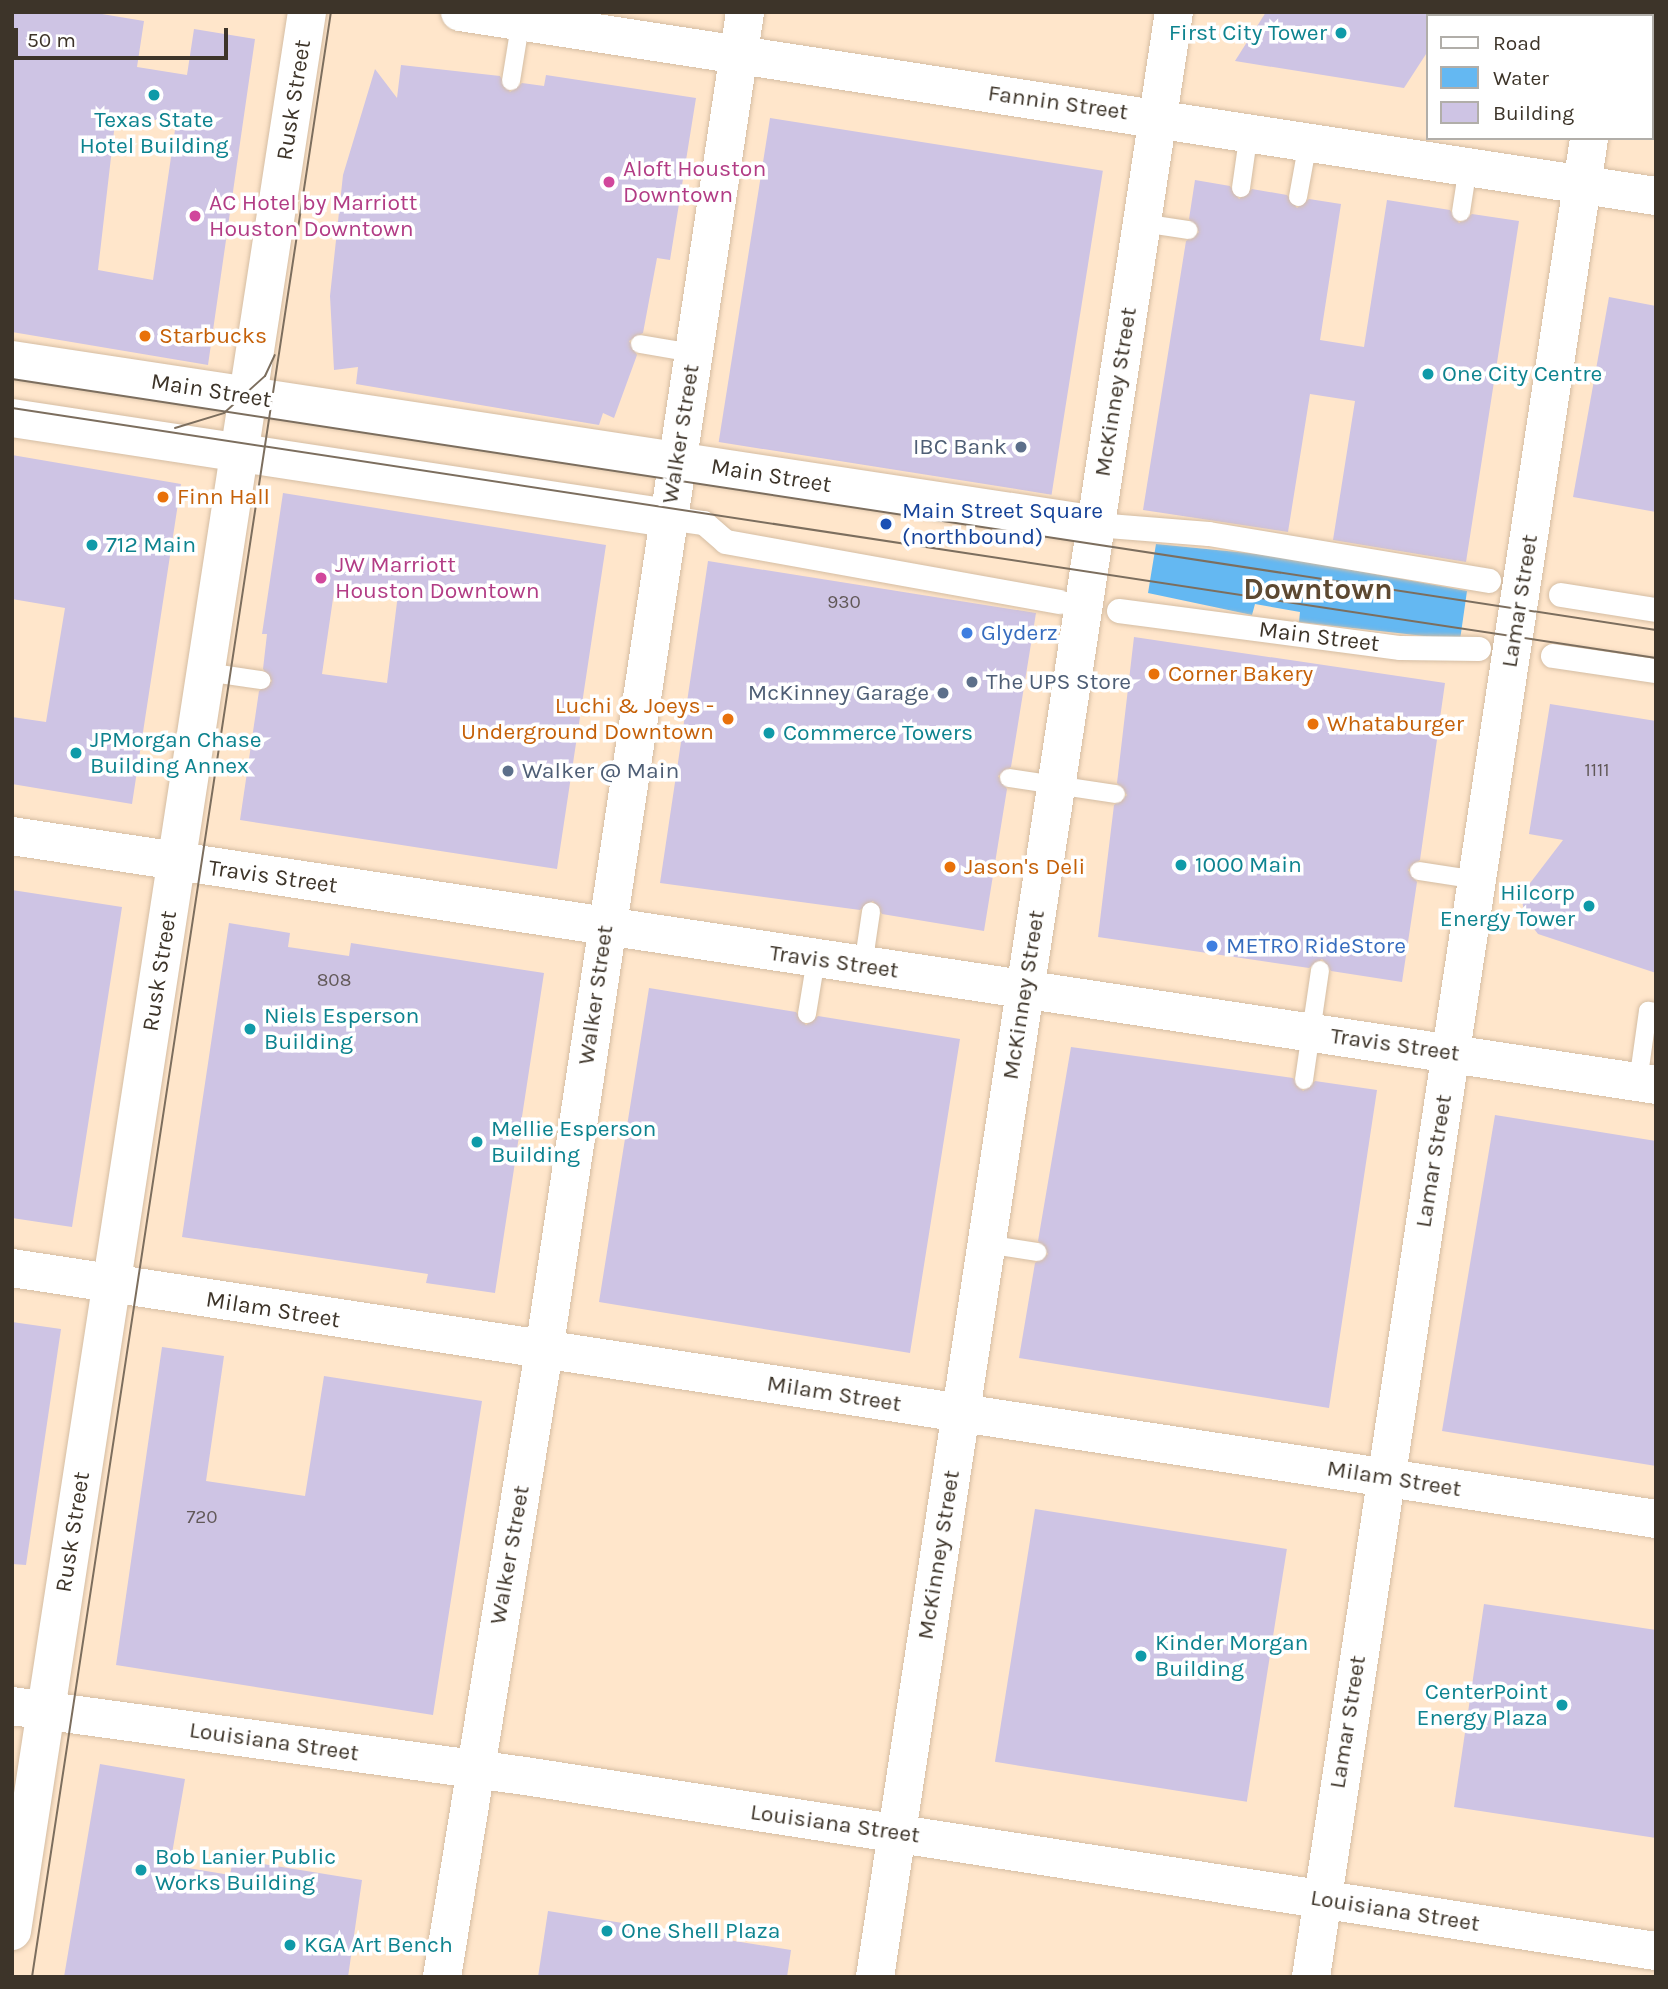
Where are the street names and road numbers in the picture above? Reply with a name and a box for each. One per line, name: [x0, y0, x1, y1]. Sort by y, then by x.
street label: Rusk Street: [271, 38, 317, 162]
street label: Fannin Street: [986, 80, 1130, 126]
street label: McKinney Street: [1089, 305, 1143, 479]
street label: Walker Street: [656, 362, 706, 506]
street label: Main Street: [149, 368, 273, 414]
street label: Main Street: [709, 453, 833, 499]
street label: Lamar Street: [1496, 532, 1544, 670]
street label: Main Street: [1257, 616, 1381, 658]
street label: Travis Street: [207, 854, 339, 900]
street label: McKinney Street: [997, 908, 1051, 1082]
street label: Rusk Street: [137, 909, 183, 1033]
street label: Walker Street: [573, 923, 619, 1067]
street label: Travis Street: [768, 939, 900, 985]
street label: Travis Street: [1329, 1022, 1461, 1068]
street label: Lamar Street: [1410, 1092, 1458, 1230]
street label: Milam Street: [204, 1286, 342, 1334]
street label: Milam Street: [765, 1370, 903, 1418]
street label: Milam Street: [1325, 1455, 1463, 1503]
street label: McKinney Street: [912, 1468, 966, 1642]
street label: Rusk Street: [50, 1470, 96, 1594]
street label: Walker Street: [484, 1483, 536, 1627]
street label: Lamar Street: [1324, 1653, 1372, 1791]
street label: Louisiana Street: [187, 1716, 361, 1768]
street label: Louisiana Street: [748, 1798, 922, 1850]
street label: Louisiana Street: [1308, 1884, 1482, 1938]

